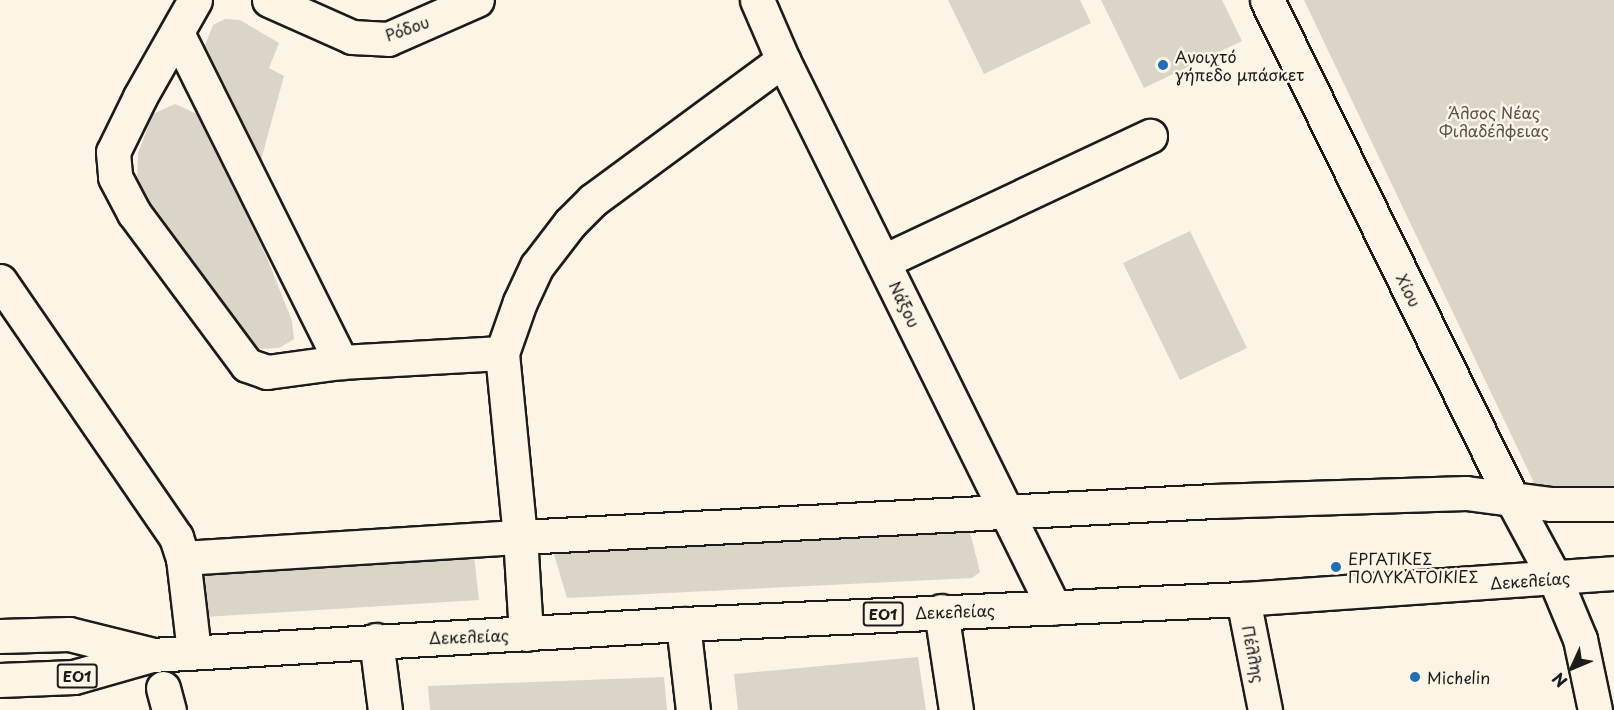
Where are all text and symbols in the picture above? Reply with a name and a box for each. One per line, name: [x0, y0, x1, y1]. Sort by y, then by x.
street label: Ρόδου: [382, 12, 432, 44]
place label: Ανοιχτό γήπεδο μπάσκετ: [1175, 46, 1305, 84]
marker: Ανοιχτό γήπεδο μπάσκετ: [1156, 58, 1170, 72]
park label: Άλσος Νέας Φιλαδέλφειας: [1439, 102, 1549, 140]
street label: Χίου: [1393, 270, 1425, 310]
street label: Νάξου: [886, 278, 924, 330]
place label: ΕΡΓΑΤΙΚΕΣ ΠΟΛΥΚΑΤΟΙΚΙΕΣ: [1348, 548, 1478, 586]
marker: ΕΡΓΑΤΙΚΕΣ ΠΟΛΥΚΑΤΟΙΚΙΕΣ: [1329, 560, 1343, 574]
street label: Δεκελείας: [1489, 568, 1571, 592]
street label: Δεκελείας: [915, 600, 995, 622]
road number: ΕΟ1: [862, 602, 904, 626]
street label: Πέλλης: [1239, 624, 1269, 684]
street label: Δεκελείας: [429, 625, 509, 647]
north arrow: [1542, 638, 1602, 698]
road number: ΕΟ1: [56, 664, 98, 688]
place label: Michelin: [1427, 667, 1490, 687]
text: N: [1546, 668, 1572, 693]
marker: Michelin: [1408, 670, 1422, 684]

